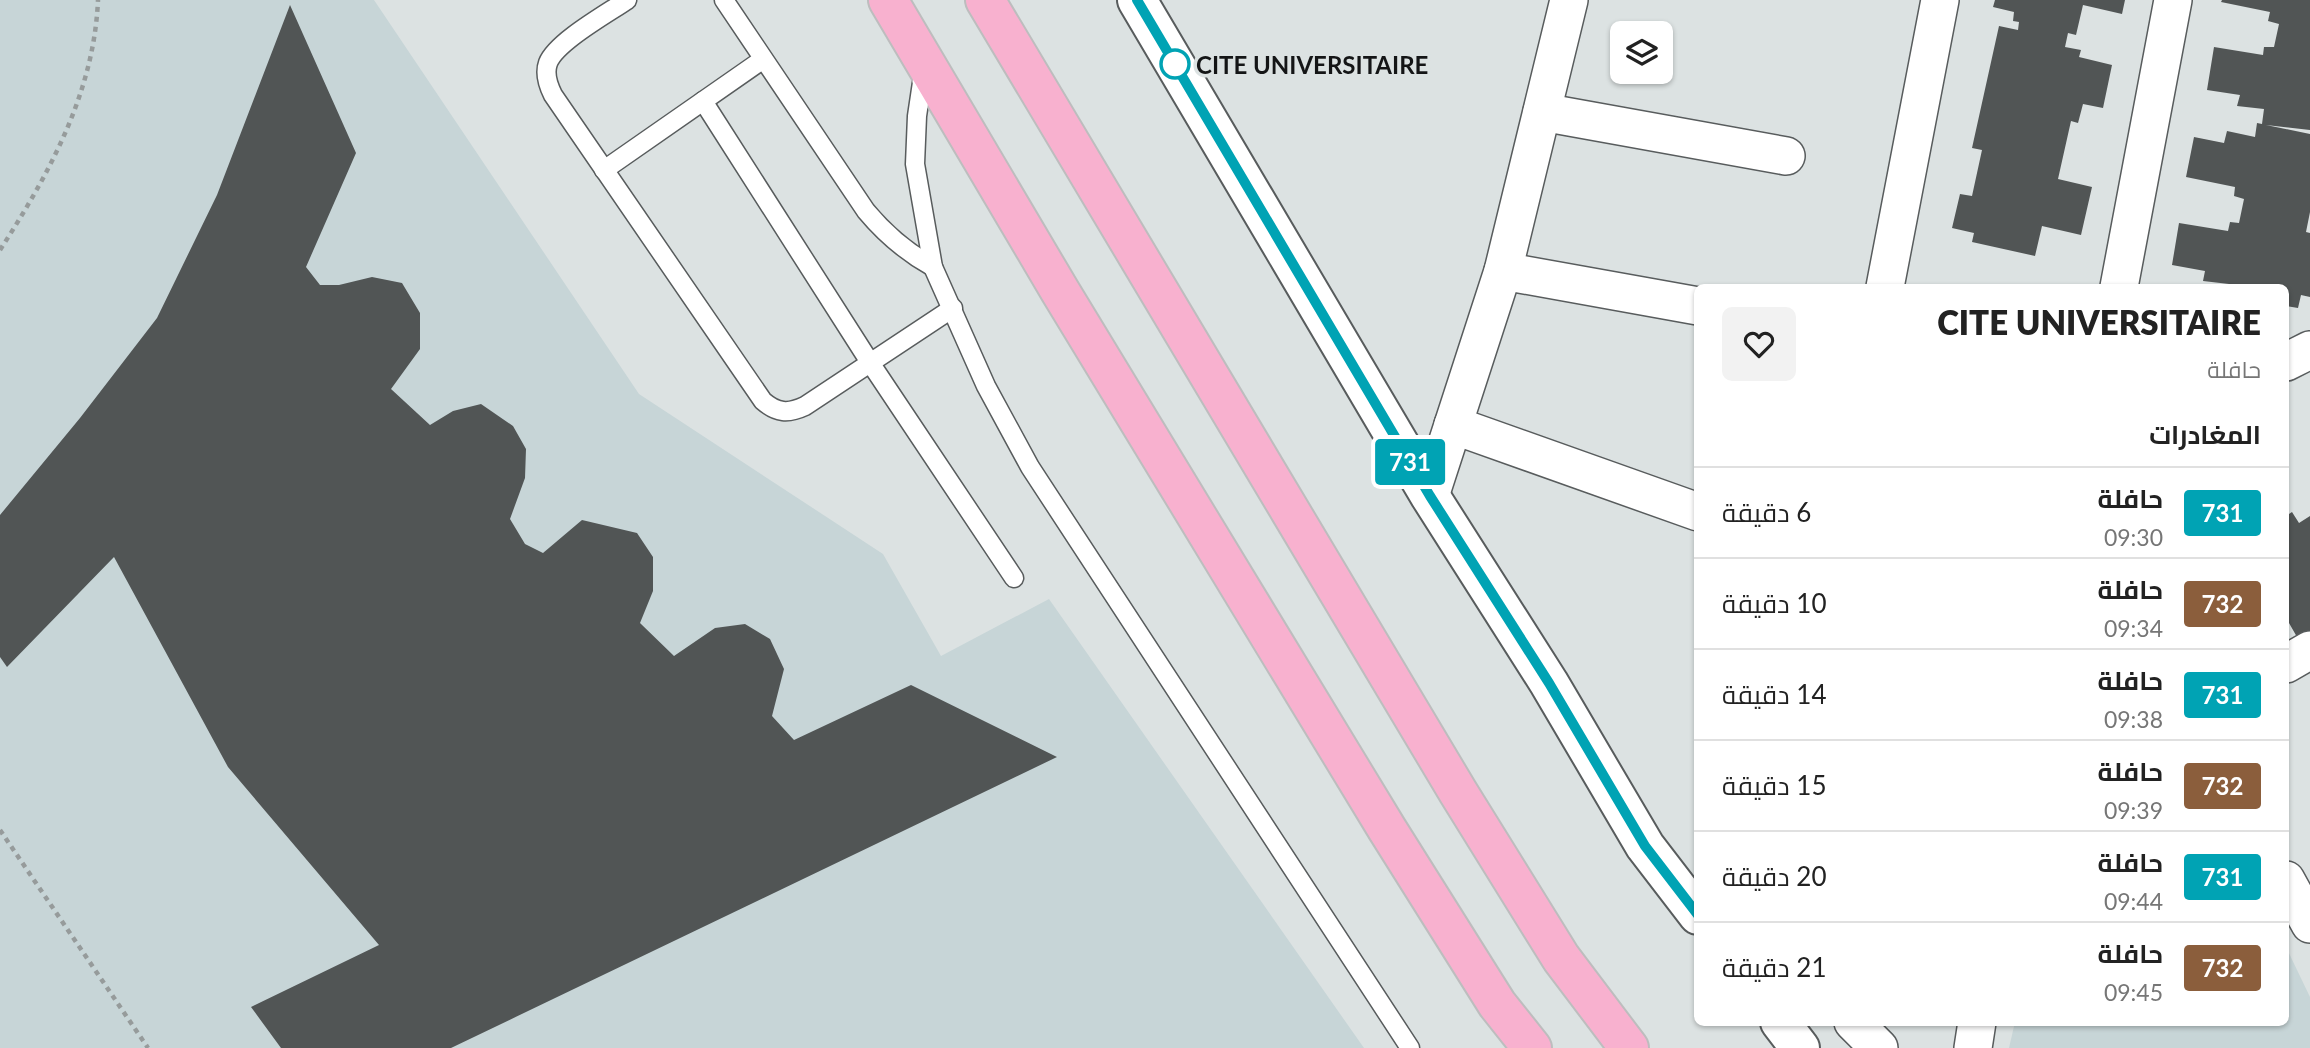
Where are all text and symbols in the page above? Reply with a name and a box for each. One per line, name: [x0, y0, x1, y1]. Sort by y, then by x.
map controls: [1610, 21, 1673, 84]
button: layers: [1610, 21, 1673, 84]
marker: CITE UNIVERSITAIRE: [1160, 49, 1190, 79]
place label: CITE UNIVERSITAIRE: [1196, 50, 1428, 79]
text: CITE UNIVERSITAIRE: [1937, 302, 2261, 342]
button: heart: [1722, 307, 1796, 381]
text: حافلة: [2207, 355, 2261, 383]
text: المغادرات: [2149, 418, 2261, 450]
line badge: 731: [1370, 439, 1450, 485]
text: 731: [1389, 447, 1431, 476]
text: حافلة: [2098, 482, 2163, 514]
text: 6 دقيقة: [1722, 496, 1811, 528]
text: 731: [2202, 498, 2243, 527]
text: 09:30: [2104, 523, 2163, 551]
text: حافلة: [2098, 573, 2163, 605]
text: 10 دقيقة: [1722, 587, 1826, 619]
text: 732: [2202, 589, 2243, 618]
text: 09:34: [2104, 614, 2163, 642]
text: حافلة: [2098, 664, 2163, 696]
text: 14 دقيقة: [1722, 678, 1826, 710]
text: 731: [2202, 680, 2243, 709]
text: 09:38: [2104, 705, 2163, 733]
text: حافلة: [2098, 755, 2163, 787]
text: 15 دقيقة: [1722, 769, 1826, 801]
text: 732: [2202, 771, 2243, 800]
text: 09:39: [2104, 796, 2163, 824]
text: حافلة: [2098, 846, 2163, 878]
text: 20 دقيقة: [1722, 860, 1826, 892]
text: 731: [2202, 862, 2243, 891]
text: 09:44: [2104, 887, 2163, 915]
text: حافلة: [2098, 937, 2163, 969]
text: 21 دقيقة: [1722, 951, 1826, 983]
text: 732: [2202, 953, 2243, 982]
text: 09:45: [2104, 978, 2163, 1006]

